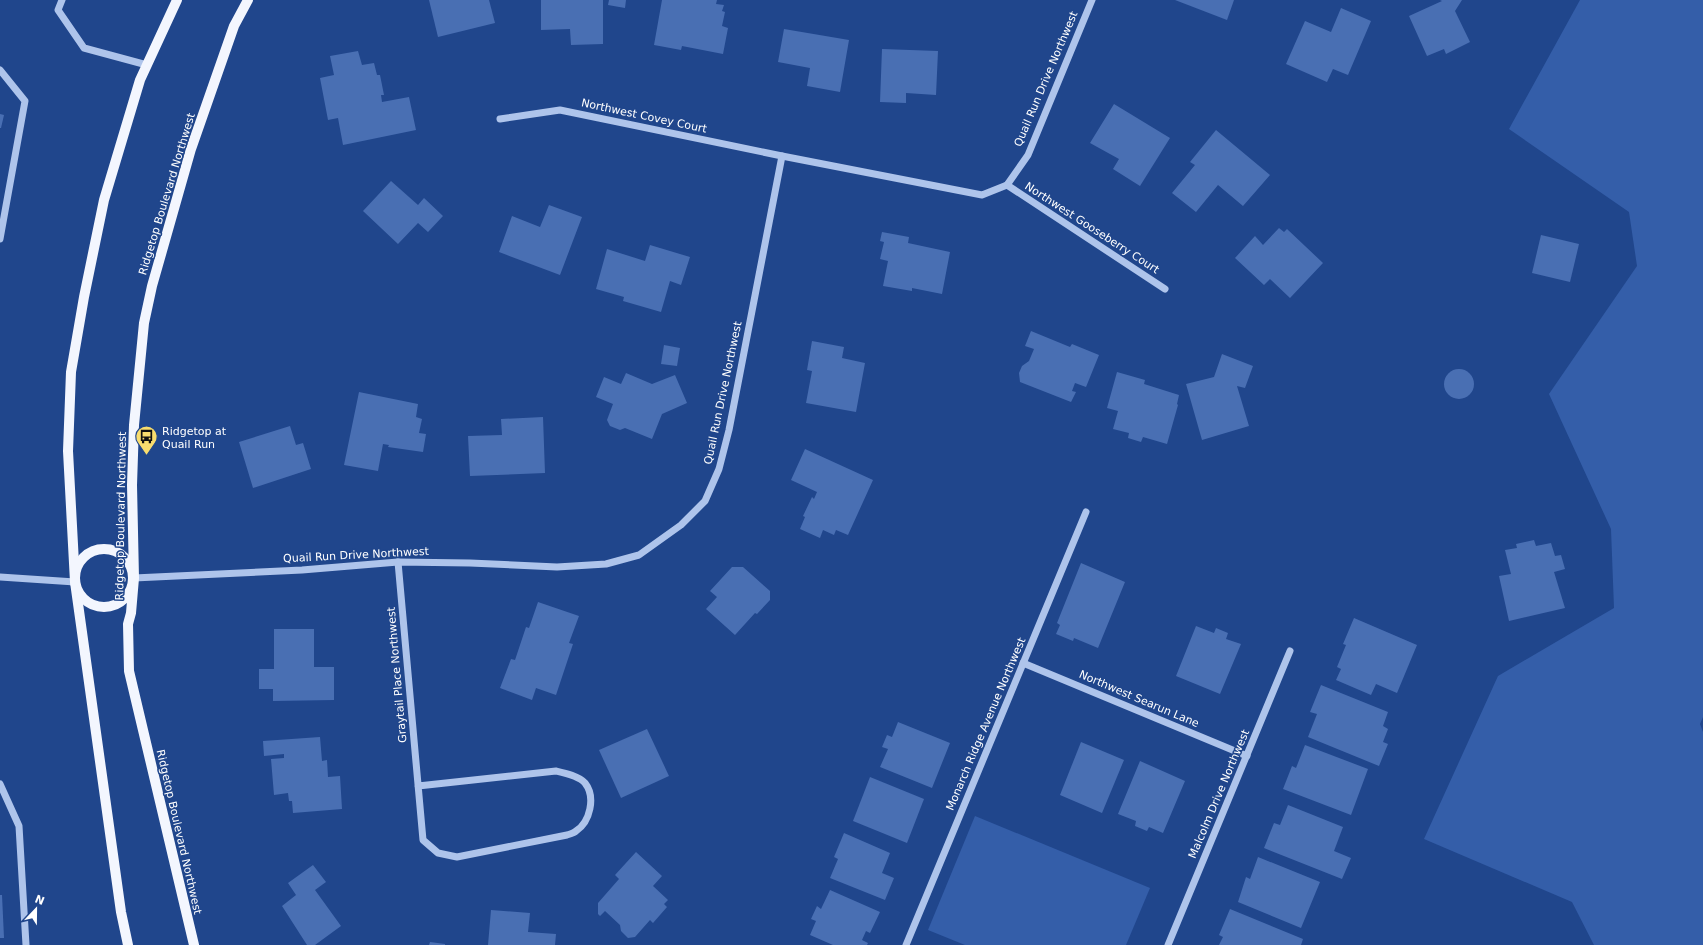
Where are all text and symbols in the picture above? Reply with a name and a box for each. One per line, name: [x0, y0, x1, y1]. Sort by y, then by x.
street label: Quail Run Drive Northwest: [1011, 9, 1081, 149]
street label: Northwest Covey Court: [580, 96, 709, 136]
street label: Ridgetop Boulevard Northwest: [136, 111, 198, 277]
street label: Northwest Gooseberry Court: [1022, 180, 1162, 277]
street label: Quail Run Drive Northwest: [701, 320, 745, 466]
bus stop icon: Ridgetop at Quail Run: [134, 424, 160, 457]
place label: Ridgetop at Quail Run: [162, 425, 227, 451]
street label: Ridgetop Boulevard Northwest: [113, 431, 129, 600]
street label: Quail Run Drive Northwest: [283, 545, 430, 565]
street label: Graytail Place Northwest: [385, 606, 409, 743]
street label: Monarch Ridge Avenue Northwest: [944, 635, 1029, 812]
street label: Northwest Searun Lane: [1077, 668, 1201, 730]
street label: Malcolm Drive Northwest: [1186, 727, 1252, 860]
street label: Ridgetop Boulevard Northwest: [154, 748, 204, 916]
north arrow: [16, 889, 56, 929]
text: N: [33, 892, 46, 908]

